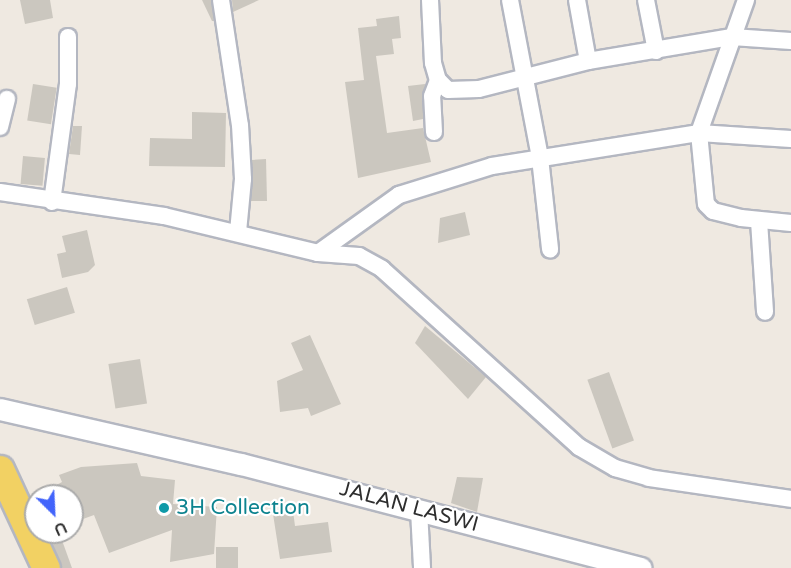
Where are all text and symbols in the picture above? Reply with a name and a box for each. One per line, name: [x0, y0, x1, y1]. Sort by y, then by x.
street label: JALAN LASWI: [337, 476, 481, 538]
north arrow: [24, 484, 84, 544]
place label: 3H Collection: [176, 495, 310, 521]
marker: 3H Collection: [157, 501, 171, 515]
text: U: [51, 517, 70, 540]

